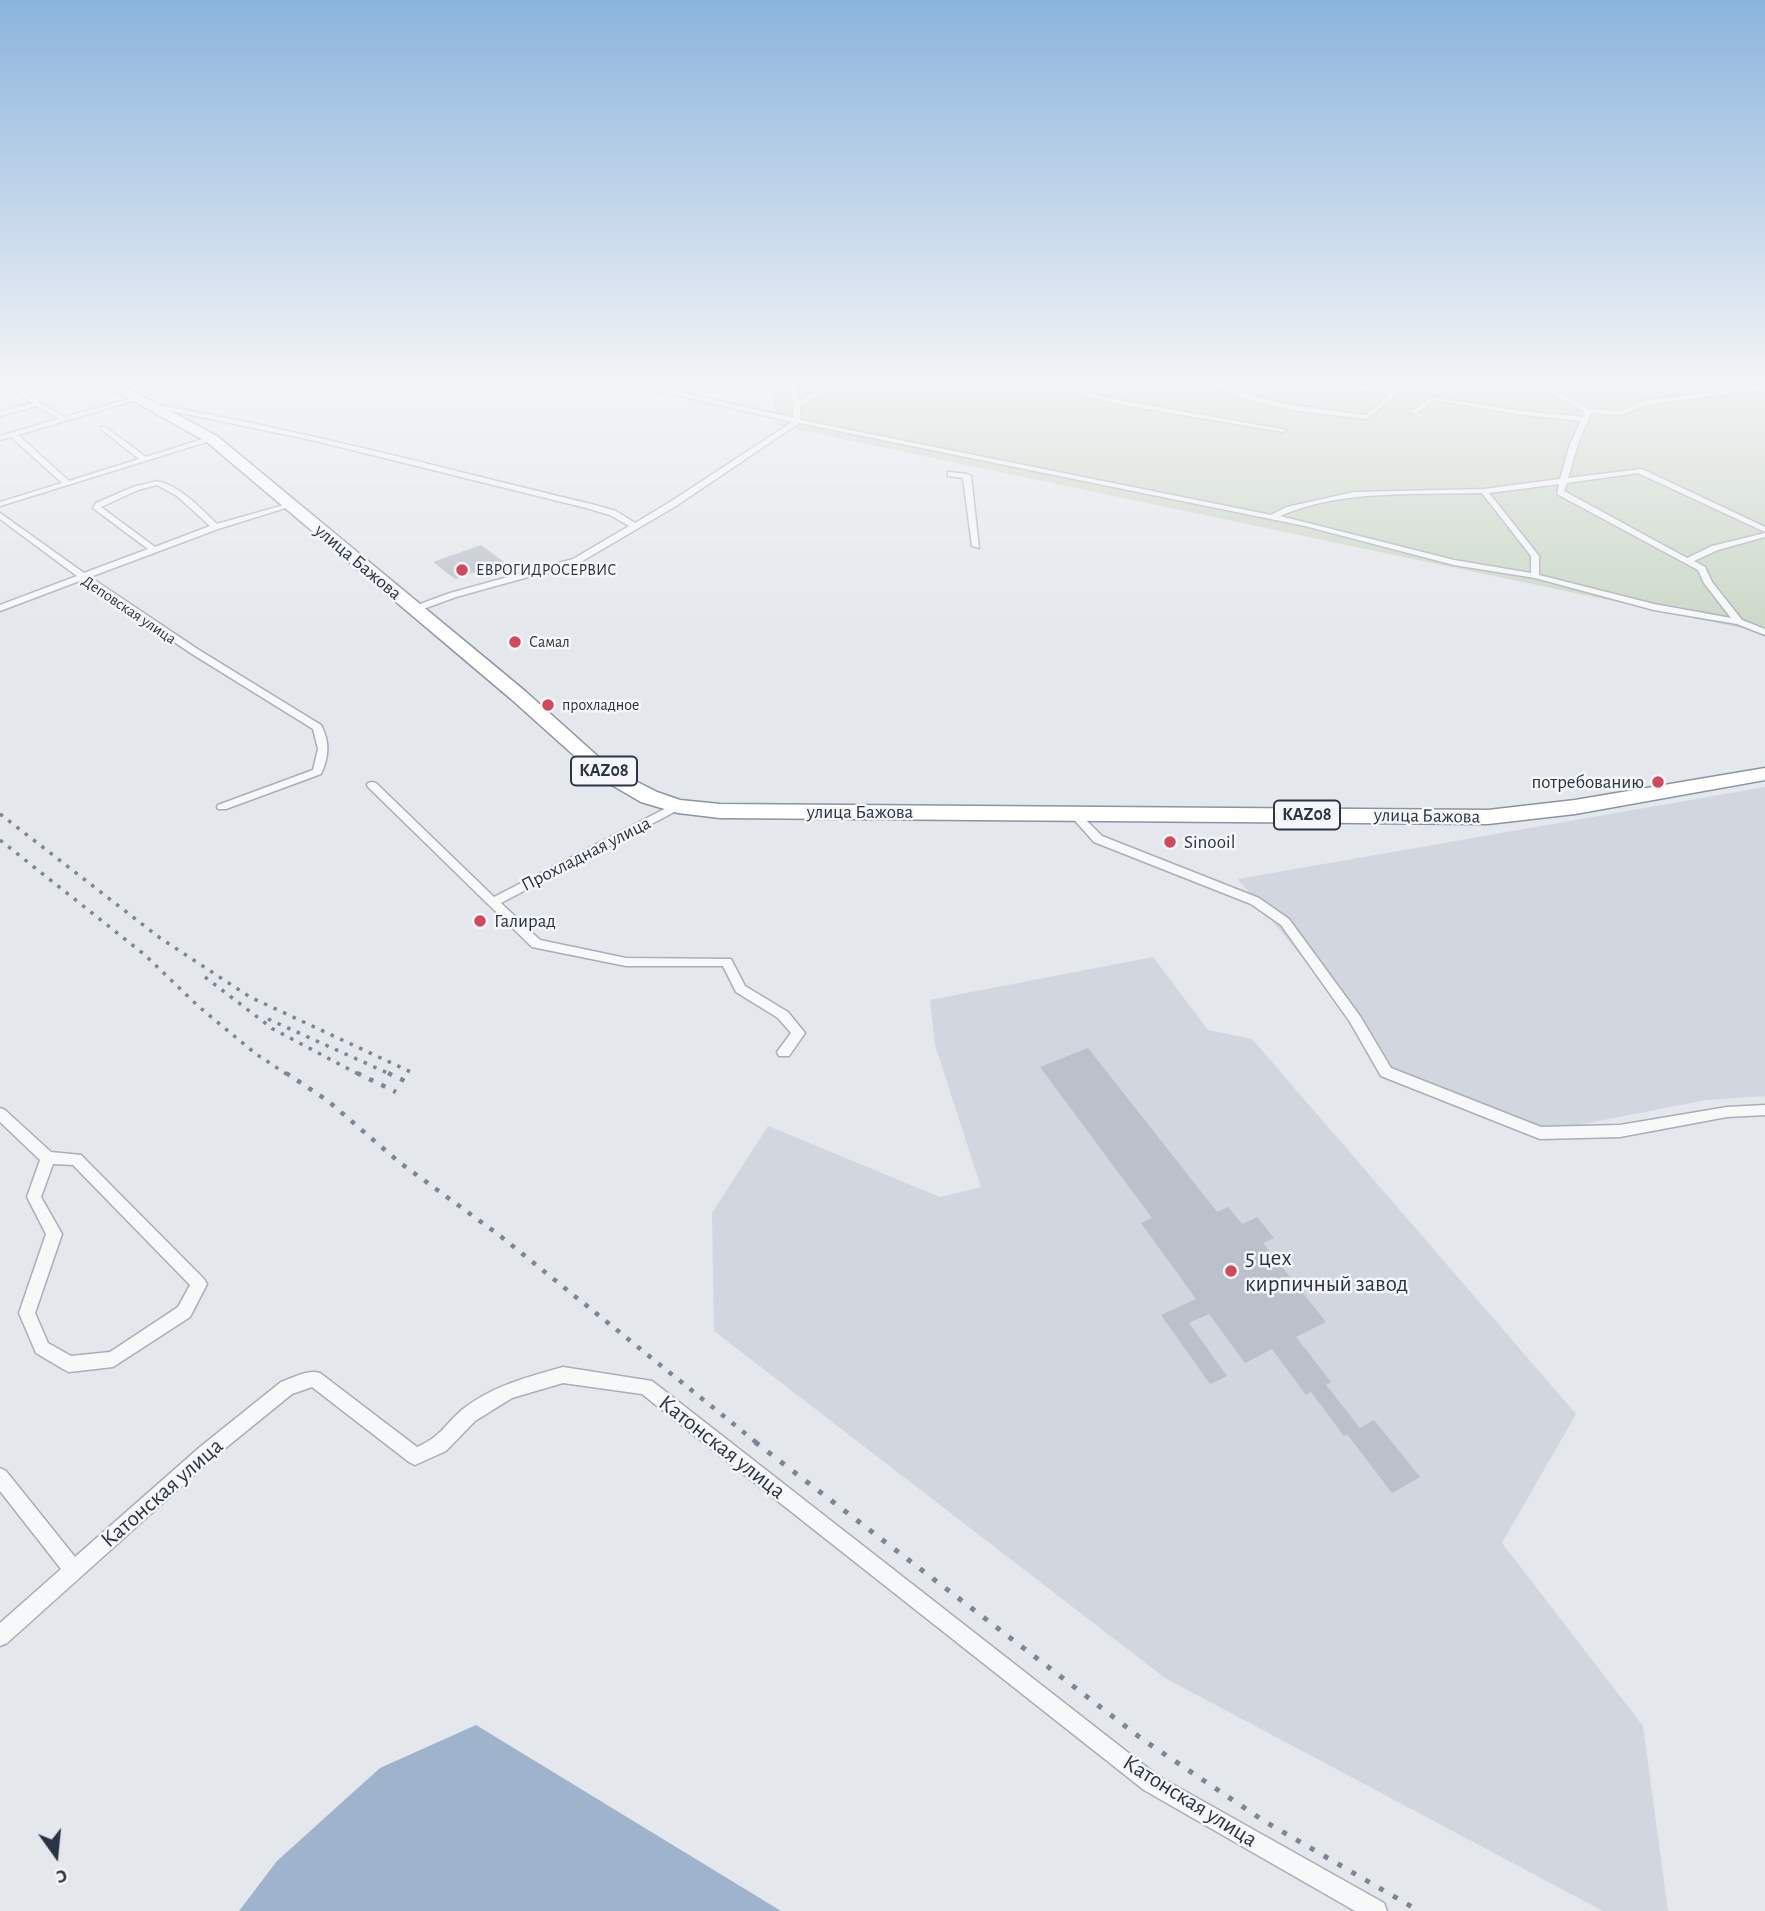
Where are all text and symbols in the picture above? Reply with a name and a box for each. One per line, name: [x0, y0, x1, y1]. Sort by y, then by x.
street label: улица Бажова: [310, 519, 406, 605]
place label: ЕВРОГИДРОСЕРВИС: [476, 560, 616, 580]
marker: ЕВРОГИДРОСЕРВИС: [454, 562, 470, 578]
street label: Деповская улица: [78, 571, 180, 649]
place label: Самал: [529, 632, 570, 652]
marker: Самал: [507, 634, 523, 650]
place label: прохладное: [562, 695, 639, 715]
marker: прохладное: [540, 697, 556, 713]
road number: KAZ08: [571, 756, 637, 786]
place label: потребованию: [1531, 771, 1644, 793]
marker: потребованию: [1650, 774, 1666, 790]
road number: KAZ08: [1274, 800, 1340, 830]
street label: улица Бажова: [807, 801, 913, 823]
street label: улица Бажова: [1374, 804, 1480, 828]
street label: Прохладная улица: [517, 812, 655, 896]
place label: Sinooil: [1184, 831, 1235, 853]
marker: Sinooil: [1162, 834, 1178, 850]
place label: Галирад: [494, 910, 556, 932]
marker: Галирад: [472, 913, 488, 929]
place label: 5 цех кирпичный завод: [1245, 1244, 1408, 1298]
marker: 5 цех кирпичный завод: [1223, 1263, 1239, 1279]
street label: Катонская улица: [653, 1389, 791, 1505]
street label: Катонская улица: [95, 1432, 229, 1554]
street label: Катонская улица: [1118, 1749, 1262, 1853]
north arrow: [21, 1820, 91, 1890]
text: С: [54, 1865, 69, 1886]

